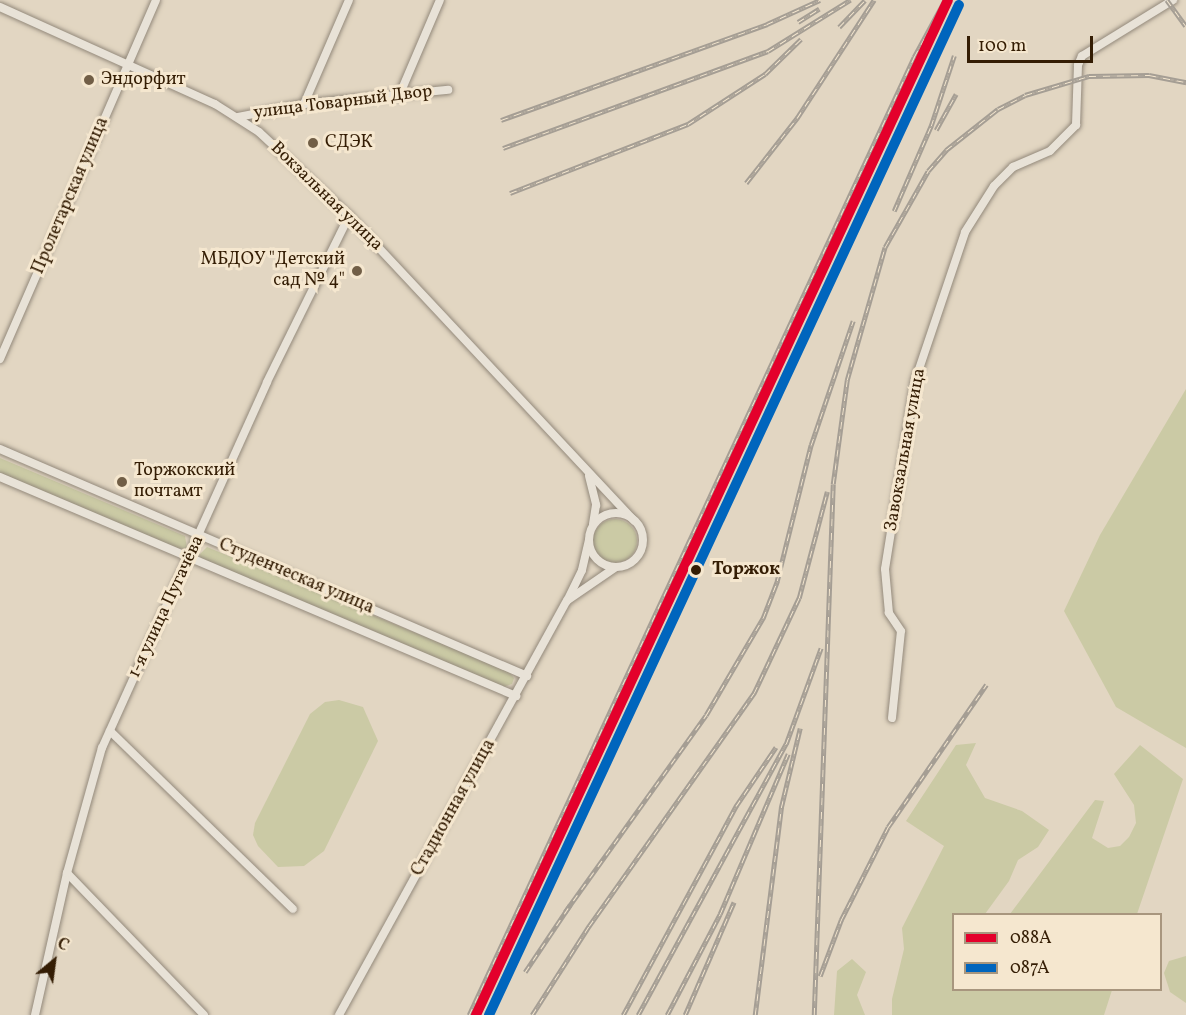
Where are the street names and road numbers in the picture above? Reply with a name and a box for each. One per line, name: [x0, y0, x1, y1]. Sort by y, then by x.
street label: улица Товарный Двор: [252, 81, 434, 125]
street label: Пролетарская улица: [28, 114, 114, 278]
street label: Вокзальная улица: [265, 138, 387, 256]
street label: Завокзальная улица: [881, 366, 931, 534]
street label: 1-я улица Пугачёва: [124, 532, 210, 682]
street label: Студенческая улица: [215, 534, 377, 620]
street label: Стадионная улица: [407, 736, 501, 880]

